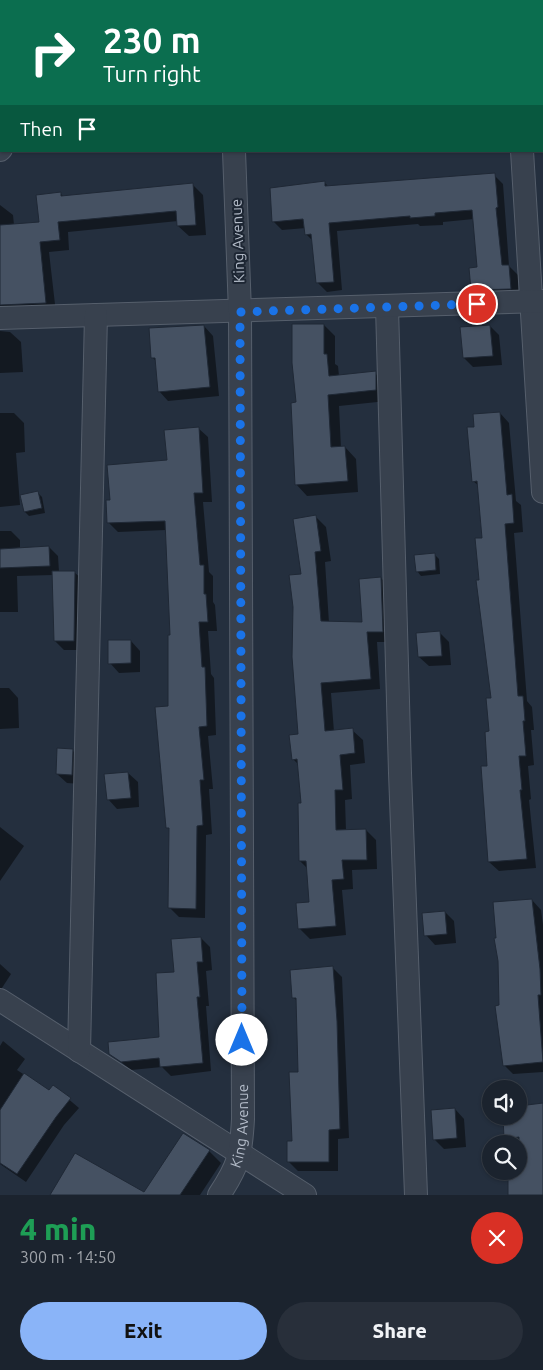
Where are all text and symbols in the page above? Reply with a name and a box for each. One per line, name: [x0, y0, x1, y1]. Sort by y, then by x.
icon: right: [20, 20, 85, 85]
text: 230 m: [103, 20, 201, 60]
text: Turn right: [103, 61, 201, 86]
icon: arrive: [73, 115, 101, 143]
text: Then: [20, 118, 63, 140]
street label: King Avenue: [228, 199, 247, 283]
pin: [456, 283, 498, 325]
icon: arrive: [463, 290, 491, 318]
position arrow: [215, 1013, 267, 1065]
map controls: [482, 1080, 527, 1180]
button: sound: [482, 1080, 527, 1125]
street label: King Avenue: [226, 1084, 251, 1170]
button: search: [482, 1135, 527, 1180]
text: 4 min: [20, 1212, 96, 1246]
button: close: [471, 1212, 523, 1264]
text: 300 m · 14:50: [20, 1248, 116, 1266]
button: Exit: [20, 1302, 267, 1360]
button: Share: [277, 1302, 523, 1360]

